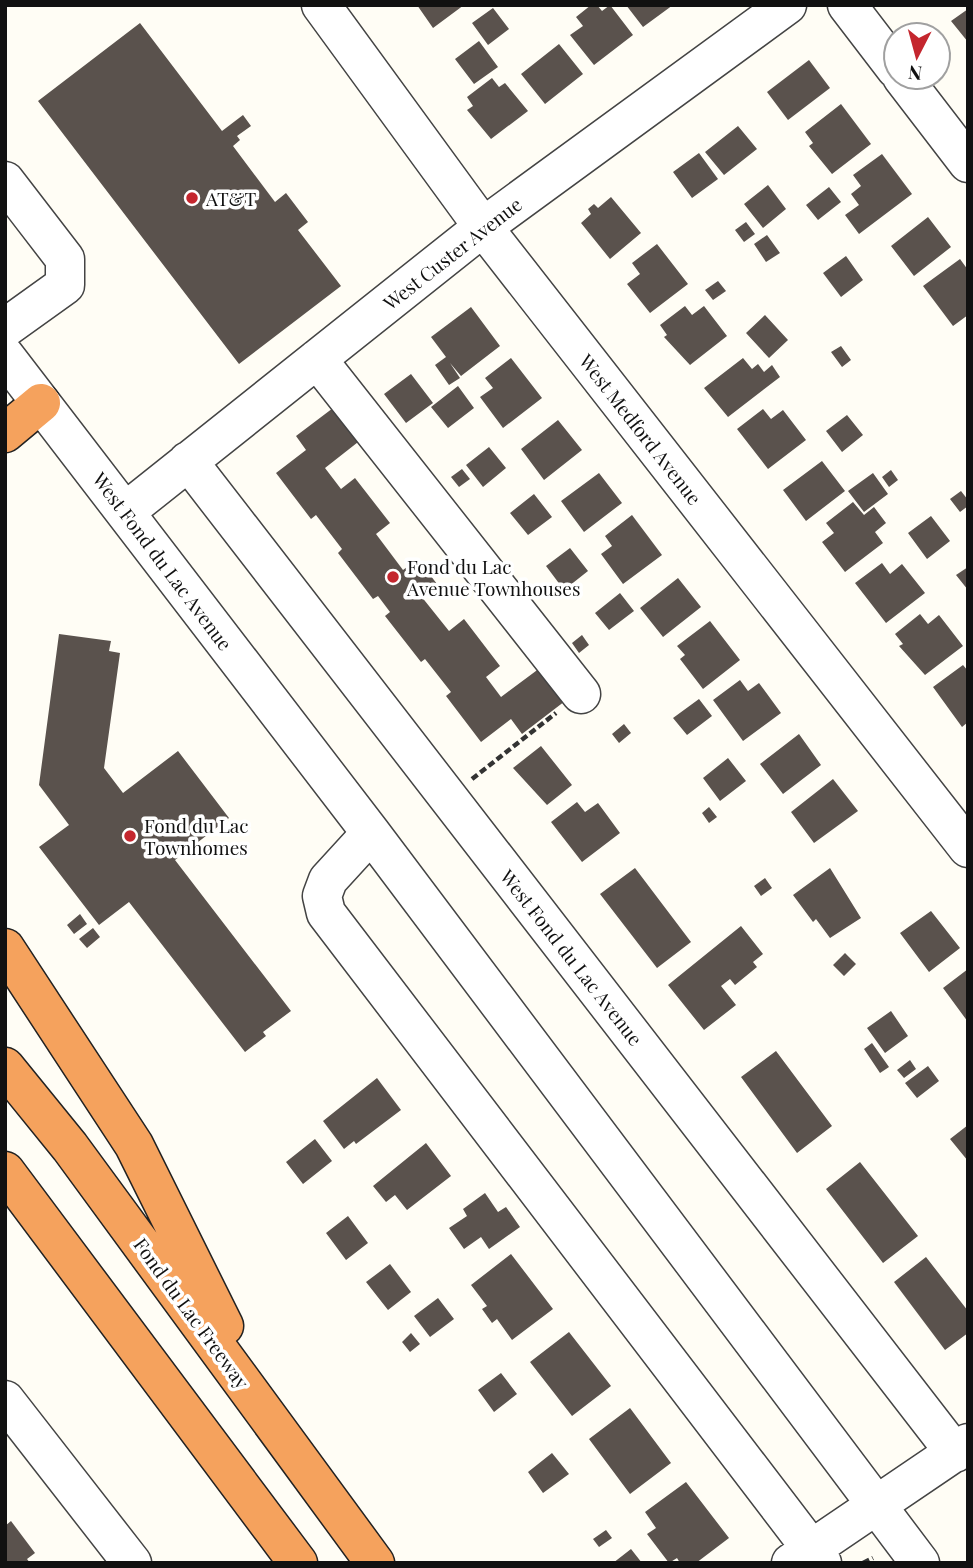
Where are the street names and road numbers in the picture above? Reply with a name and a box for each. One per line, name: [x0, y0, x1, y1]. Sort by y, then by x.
street label: West Custer Avenue: [377, 191, 527, 316]
street label: West Medford Avenue: [573, 348, 708, 510]
street label: West Fond du Lac Avenue: [87, 466, 239, 655]
street label: West Fond du Lac Avenue: [495, 863, 649, 1050]
street label: Fond du Lac Freeway: [128, 1232, 256, 1394]

